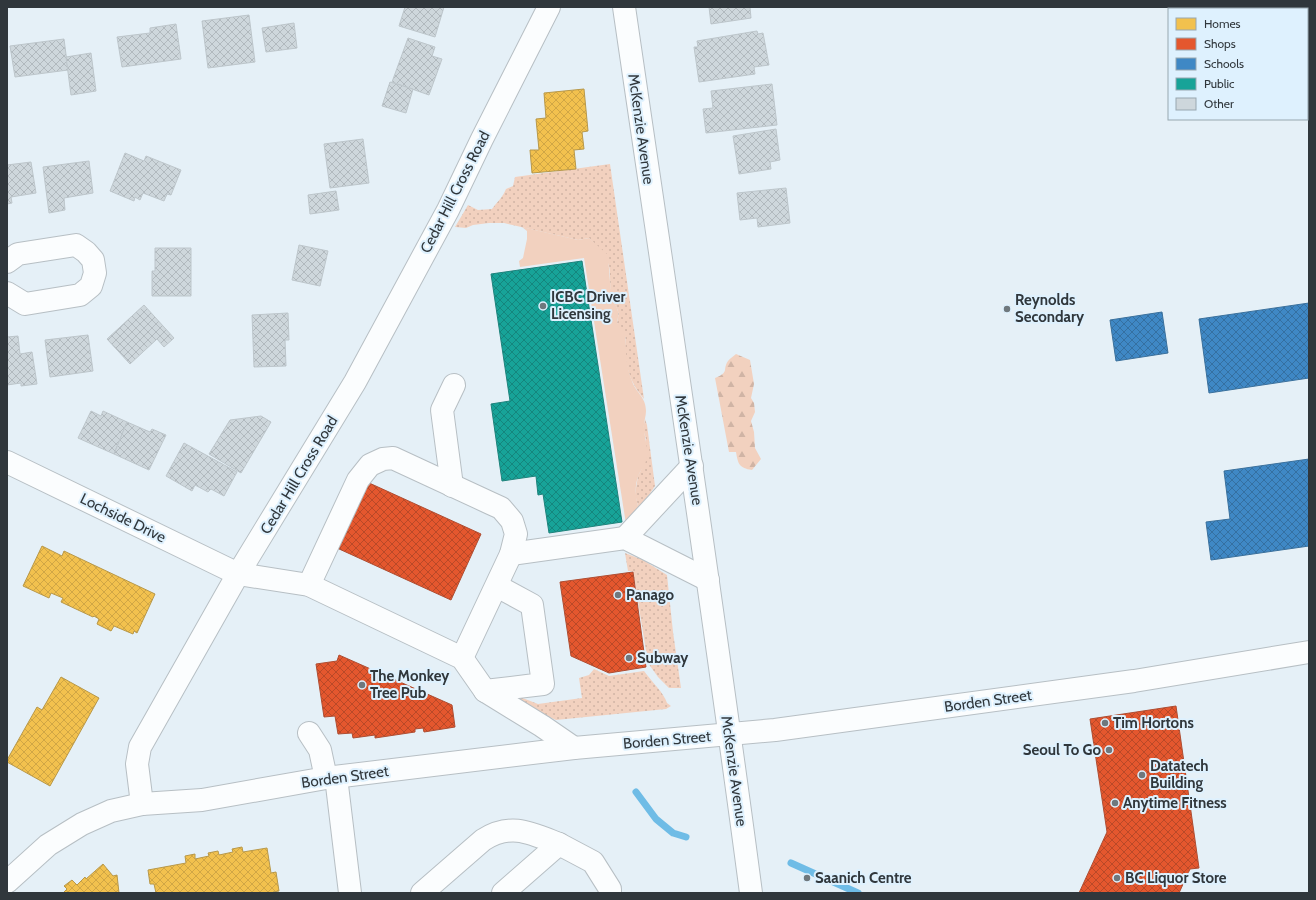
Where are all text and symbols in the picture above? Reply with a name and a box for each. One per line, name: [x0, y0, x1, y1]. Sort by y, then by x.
legend: [1168, 8, 1308, 120]
text: Homes: [1204, 16, 1241, 31]
text: Shops: [1204, 36, 1236, 51]
text: Schools: [1204, 56, 1244, 71]
street label: McKenzie Avenue: [624, 72, 658, 186]
text: Public: [1204, 76, 1235, 91]
text: Other: [1204, 96, 1234, 111]
street label: Cedar Hill Cross Road: [416, 128, 494, 256]
place label: ICBC Driver Licensing: [551, 288, 626, 323]
place label: Reynolds Secondary: [1015, 291, 1085, 326]
marker: ICBC Driver Licensing: [538, 301, 548, 311]
marker: Reynolds Secondary: [1002, 304, 1012, 314]
street label: McKenzie Avenue: [671, 393, 707, 507]
street label: Cedar Hill Cross Road: [257, 413, 341, 537]
street label: Lochside Drive: [77, 490, 169, 547]
place label: Panago: [626, 586, 674, 604]
marker: Panago: [613, 590, 623, 600]
place label: Subway: [637, 649, 689, 667]
marker: Subway: [624, 653, 634, 663]
place label: The Monkey Tree Pub: [370, 667, 450, 702]
marker: The Monkey Tree Pub: [357, 680, 367, 690]
street label: Borden Street: [943, 686, 1033, 716]
street label: McKenzie Avenue: [717, 714, 751, 828]
place label: Tim Hortons: [1113, 714, 1194, 732]
marker: Tim Hortons: [1100, 718, 1110, 728]
street label: Borden Street: [622, 727, 712, 753]
place label: Seoul To Go: [1023, 741, 1101, 759]
marker: Seoul To Go: [1104, 745, 1114, 755]
place label: Datatech Building: [1150, 757, 1209, 792]
street label: Borden Street: [300, 762, 390, 792]
marker: Datatech Building: [1137, 770, 1147, 780]
place label: Anytime Fitness: [1123, 794, 1227, 812]
marker: Anytime Fitness: [1110, 798, 1120, 808]
place label: Saanich Centre: [815, 869, 912, 887]
place label: BC Liquor Store: [1125, 869, 1227, 887]
marker: Saanich Centre: [802, 873, 812, 883]
marker: BC Liquor Store: [1112, 873, 1122, 883]

